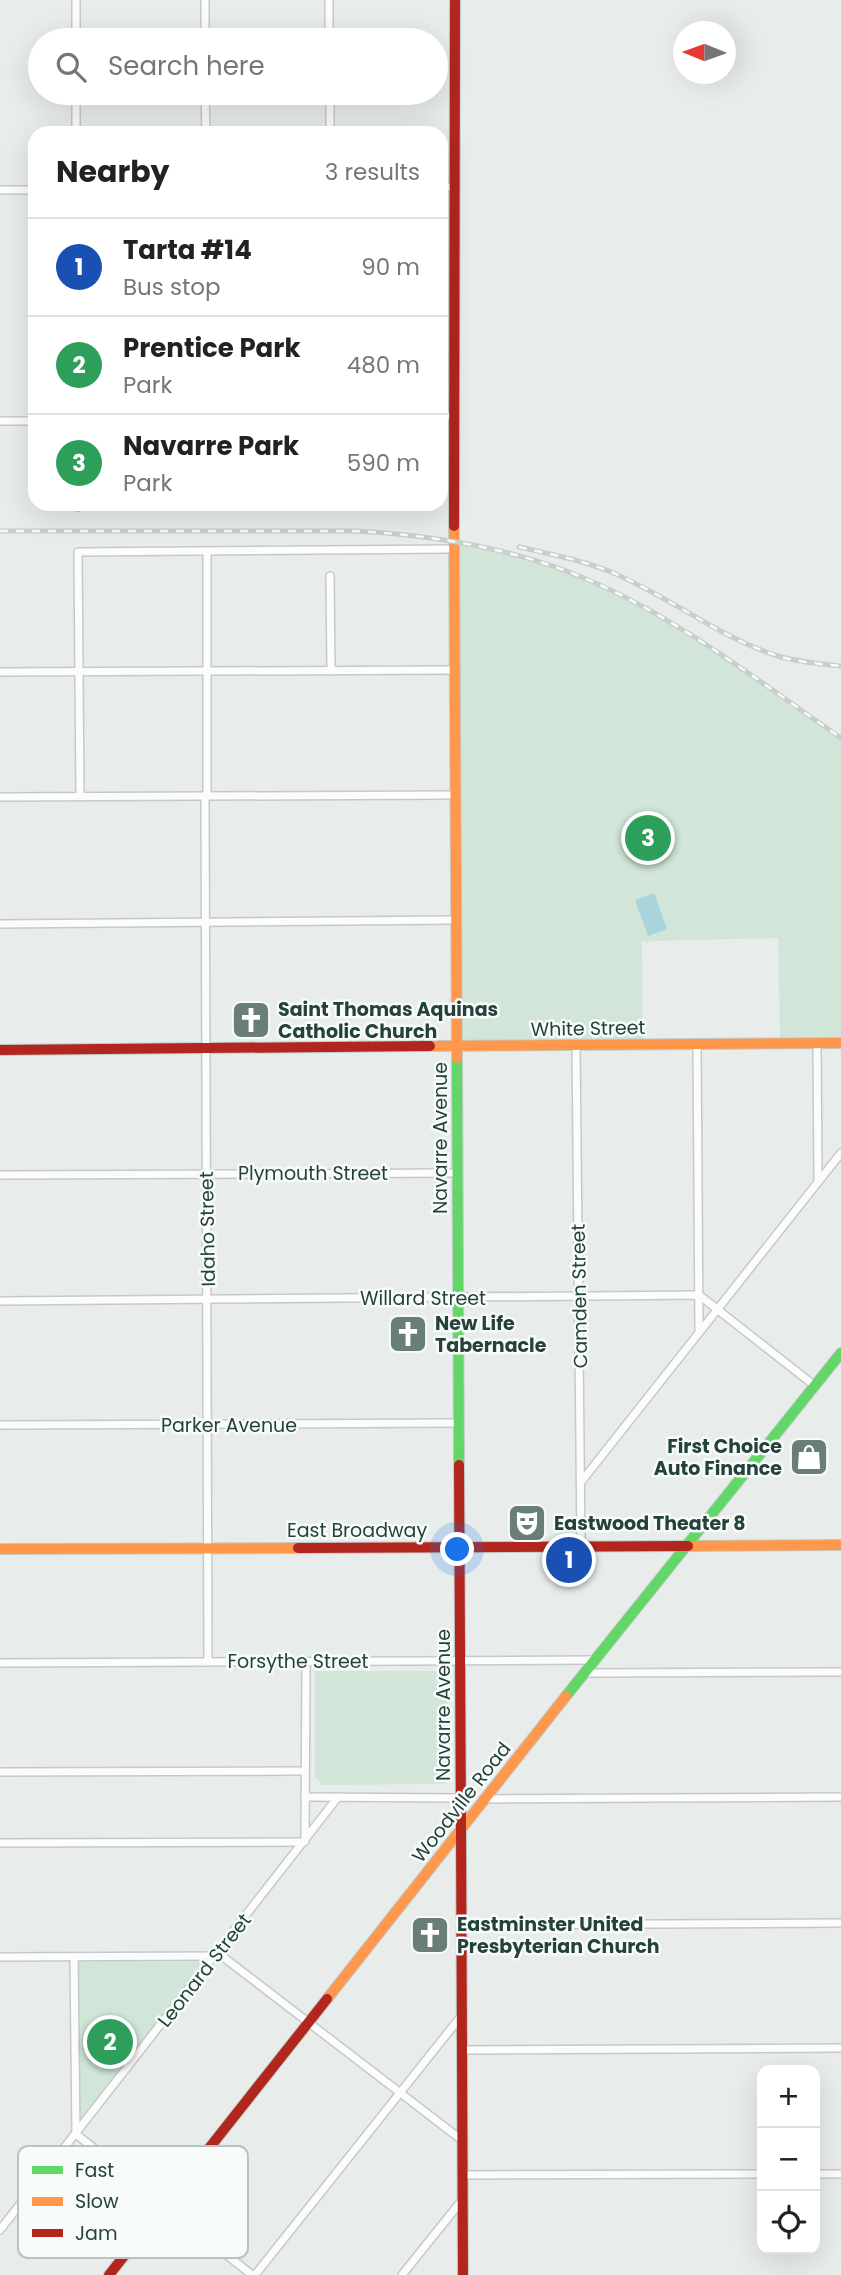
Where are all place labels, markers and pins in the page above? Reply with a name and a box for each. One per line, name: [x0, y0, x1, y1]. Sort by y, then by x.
pin: 3: [625, 812, 671, 864]
place label: Saint Thomas Aquinas Catholic Church: [278, 996, 498, 1045]
church icon: Saint Thomas Aquinas Catholic Church: [230, 999, 272, 1041]
place label: New Life Tabernacle: [435, 1310, 547, 1359]
church icon: New Life Tabernacle: [387, 1313, 429, 1355]
place label: First Choice Auto Finance: [654, 1433, 782, 1482]
shop icon: First Choice Auto Finance: [788, 1436, 830, 1478]
theatre icon: Eastwood Theater 8: [506, 1502, 548, 1544]
place label: Eastwood Theater 8: [554, 1510, 746, 1537]
pin: 1: [546, 1534, 592, 1586]
place label: Eastminster United Presbyterian Church: [457, 1911, 660, 1960]
church icon: Eastminster United Presbyterian Church: [409, 1914, 451, 1956]
pin: 2: [87, 2016, 133, 2068]

